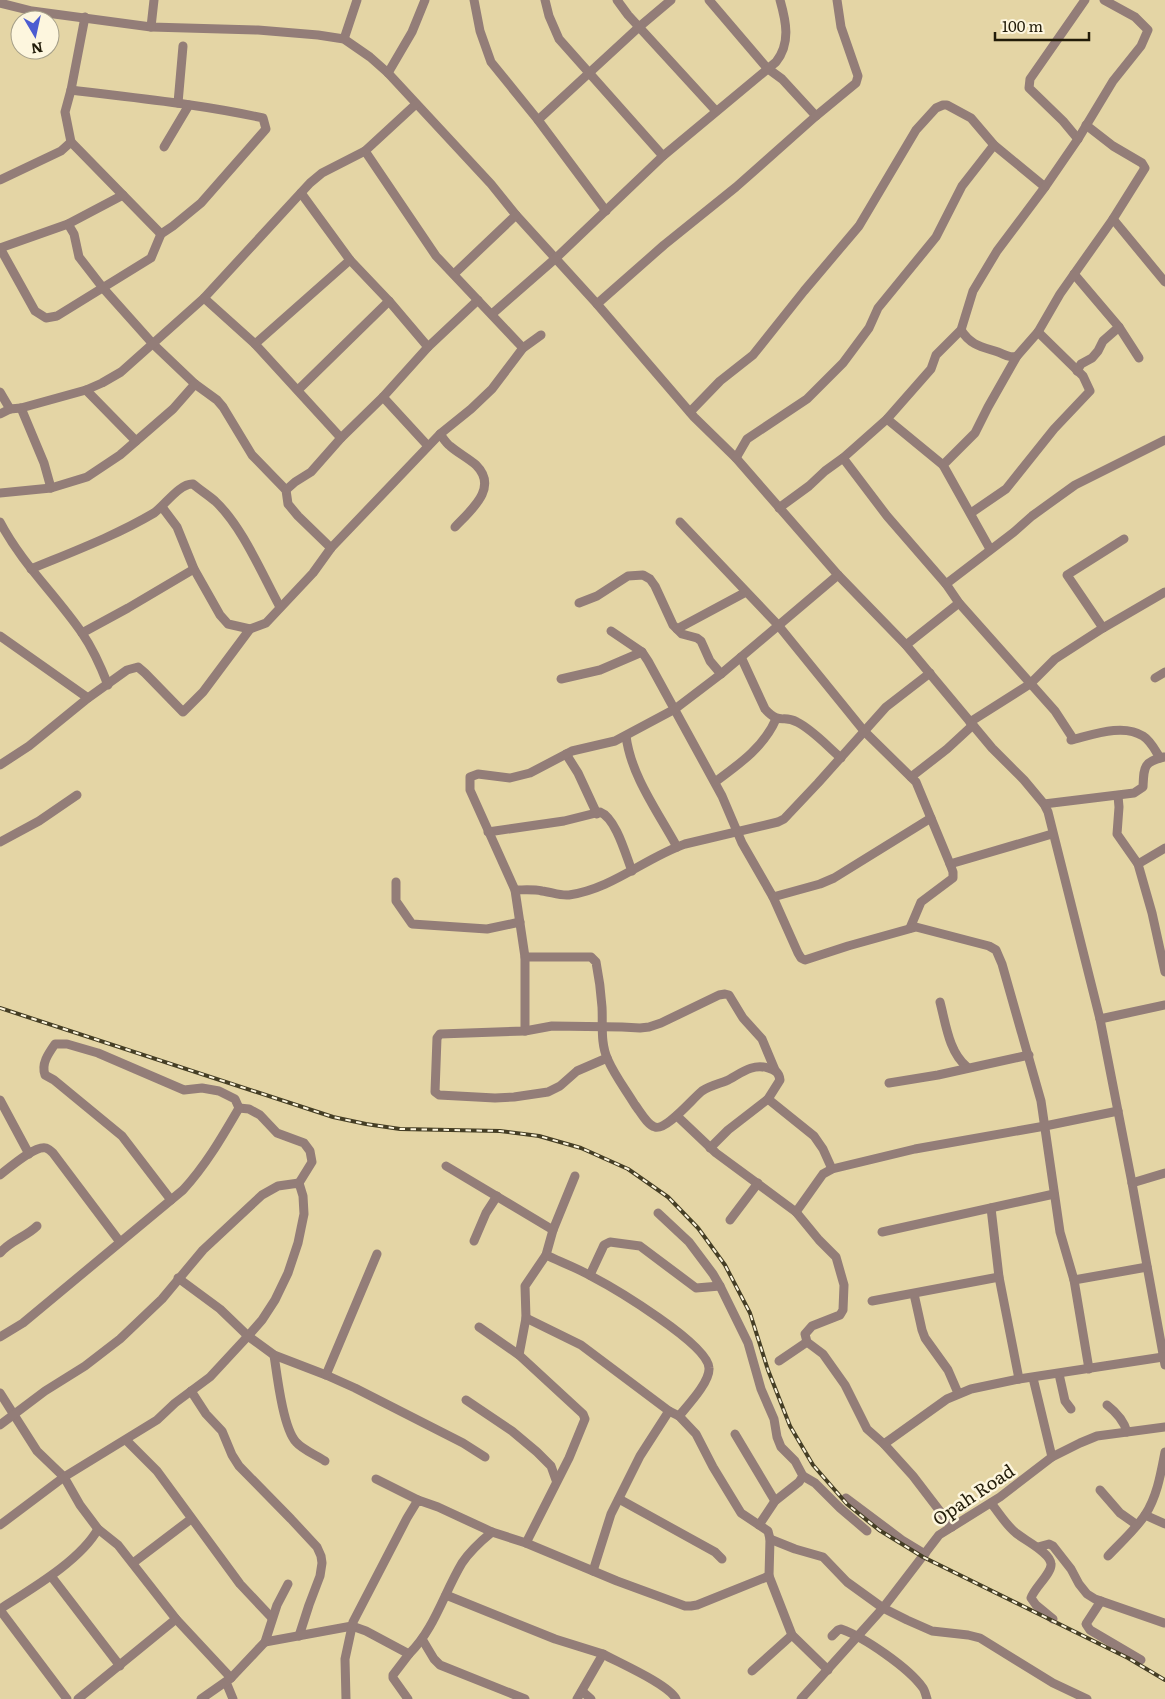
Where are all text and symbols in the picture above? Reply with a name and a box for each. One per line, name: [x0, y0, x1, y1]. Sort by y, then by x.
north arrow: [10, 10, 60, 60]
scale bar: [995, 10, 1089, 42]
text: 100 m: [1002, 14, 1043, 37]
text: N: [30, 38, 45, 60]
street label: Opah Road: [927, 1457, 1019, 1531]

